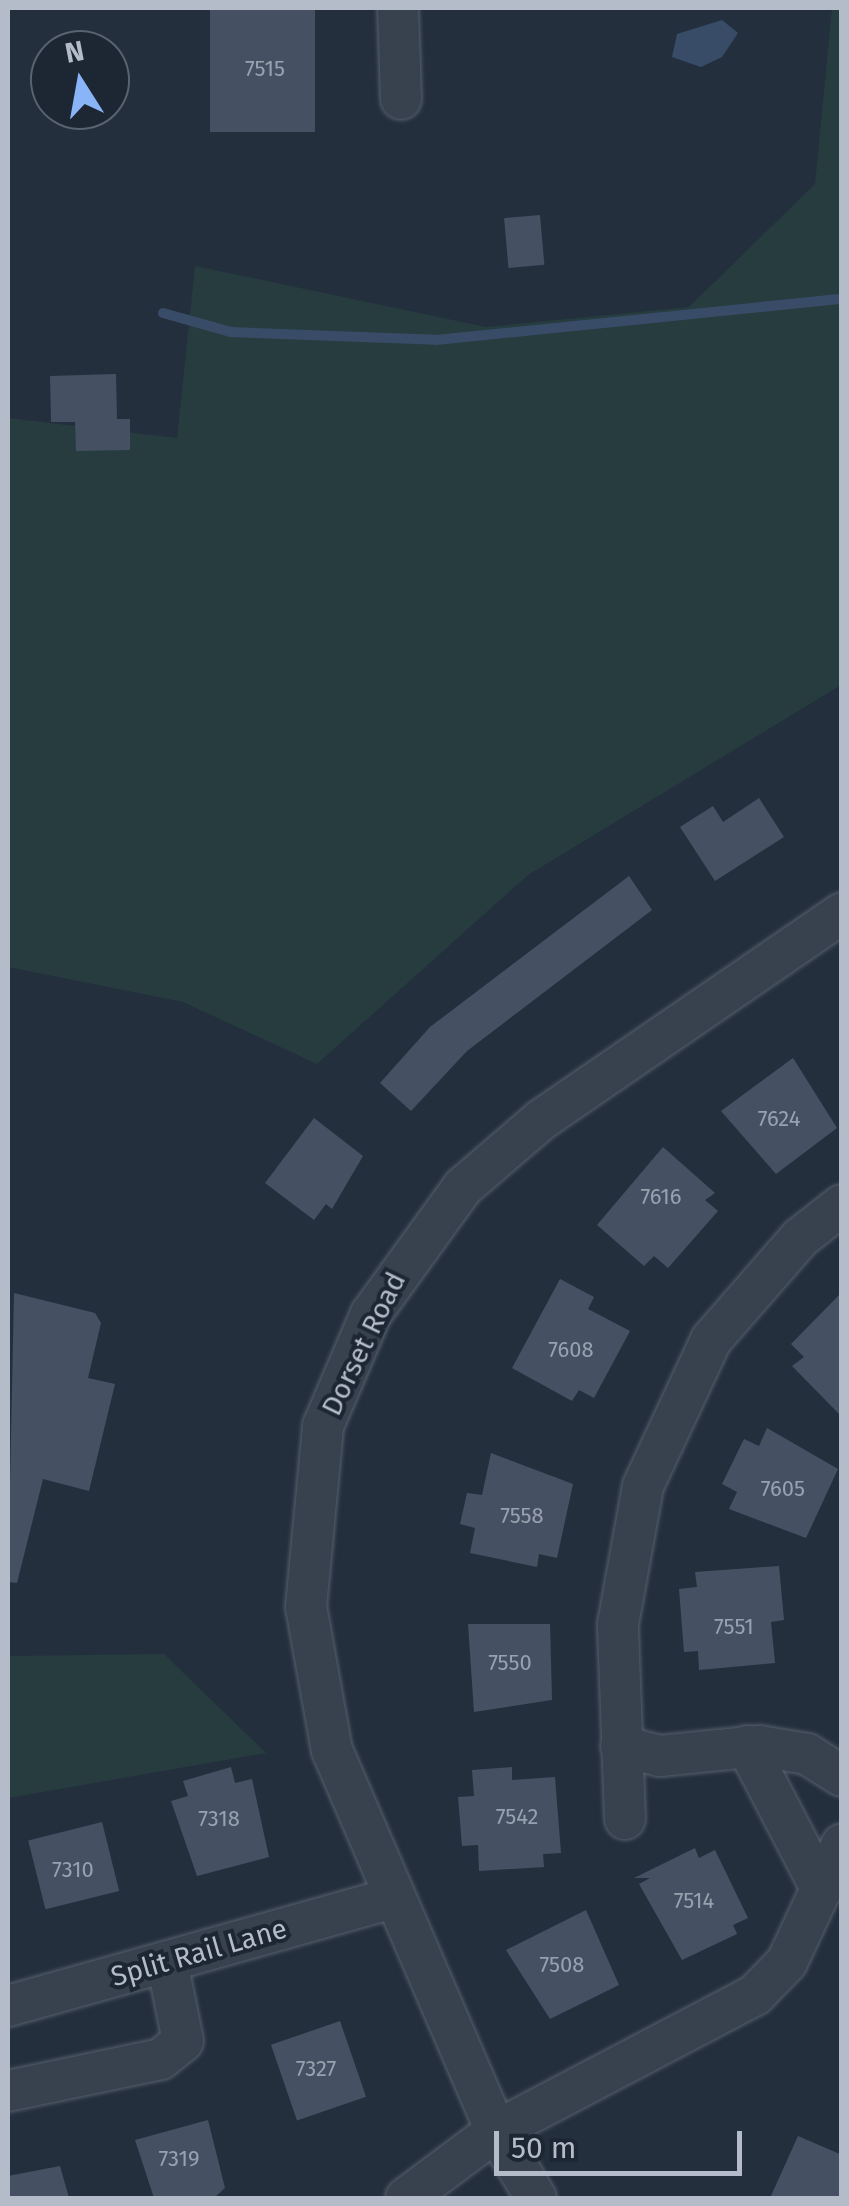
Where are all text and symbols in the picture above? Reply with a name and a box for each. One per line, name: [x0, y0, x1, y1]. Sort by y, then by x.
north arrow: [30, 30, 130, 130]
text: N: [62, 34, 87, 70]
house number: 7515: [245, 56, 285, 82]
house number: 7624: [758, 1106, 800, 1132]
house number: 7616: [640, 1184, 682, 1210]
street label: Dorset Road: [315, 1267, 413, 1421]
house number: 7608: [548, 1337, 594, 1363]
house number: 7605: [761, 1476, 805, 1502]
house number: 7558: [500, 1503, 544, 1529]
house number: 7551: [714, 1614, 754, 1640]
house number: 7550: [488, 1650, 532, 1676]
house number: 7542: [496, 1804, 538, 1830]
house number: 7318: [198, 1806, 240, 1832]
house number: 7310: [52, 1857, 94, 1883]
house number: 7514: [674, 1888, 714, 1914]
street label: Split Rail Lane: [107, 1912, 291, 1994]
house number: 7508: [540, 1952, 584, 1978]
house number: 7327: [296, 2056, 336, 2082]
scale bar: [499, 2111, 746, 2173]
text: 50 m: [511, 2130, 576, 2166]
house number: 7319: [158, 2146, 200, 2172]

